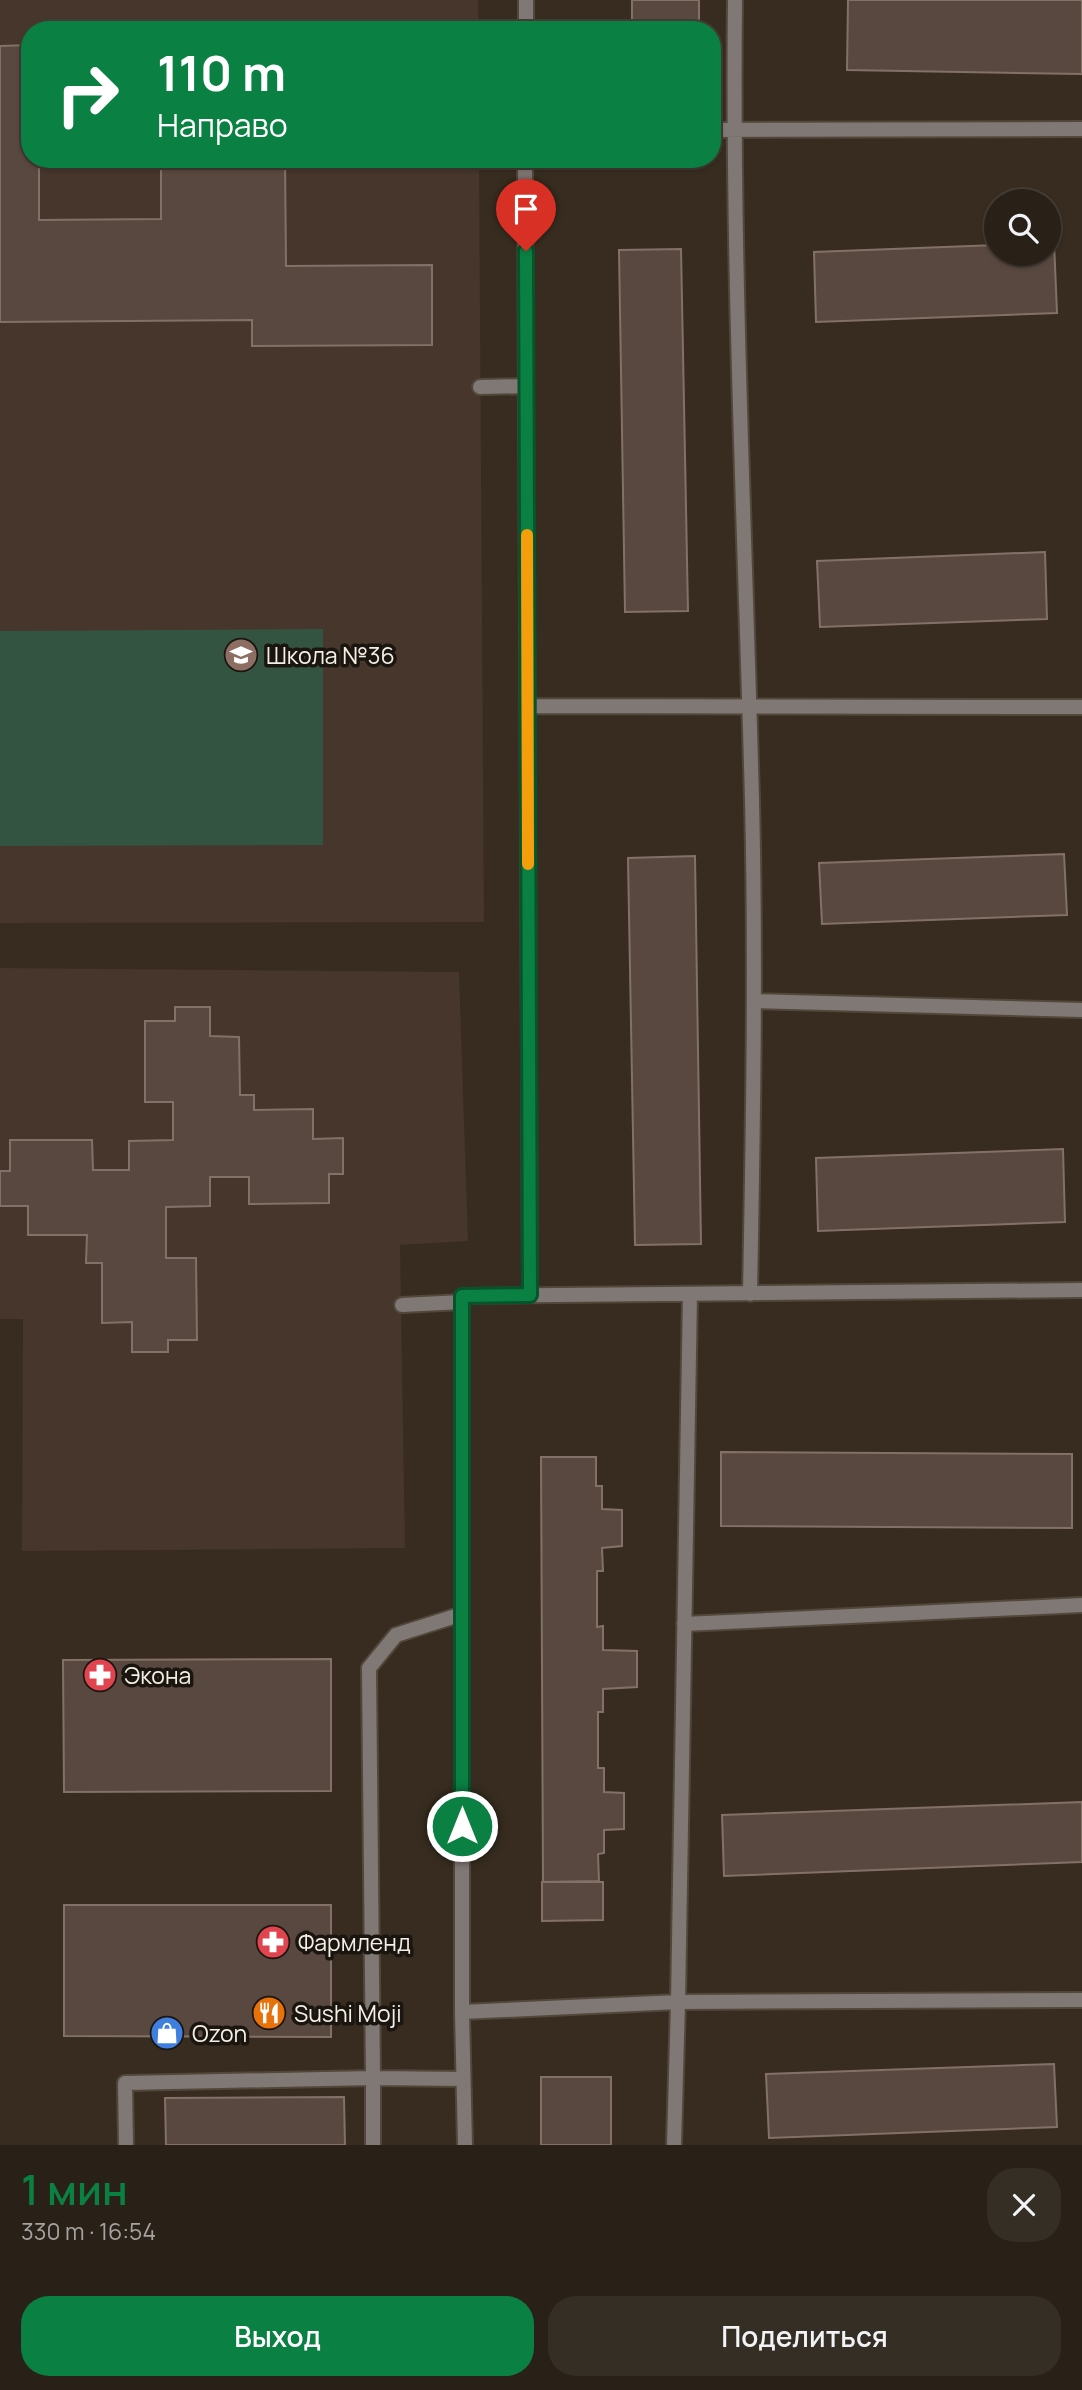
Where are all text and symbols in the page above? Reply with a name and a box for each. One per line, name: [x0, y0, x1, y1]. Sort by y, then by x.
text: 110 m: [157, 39, 286, 106]
icon: right: [42, 49, 133, 140]
text: Направо: [157, 103, 288, 147]
pin: [496, 179, 556, 251]
map controls: [984, 189, 1061, 266]
button: search: [984, 189, 1061, 266]
icon: arrive: [507, 190, 545, 228]
school or university icon: Школа №36: [222, 636, 260, 674]
place label: Школа №36: [266, 639, 395, 671]
pharmacy icon: Экона: [81, 1656, 119, 1694]
place label: Экона: [124, 1659, 191, 1691]
position arrow: [425, 1789, 499, 1863]
pharmacy icon: Фармленд: [254, 1923, 292, 1961]
place label: Фармленд: [298, 1926, 411, 1958]
restaurant icon: Sushi Moji: [250, 1994, 288, 2032]
place label: Sushi Moji: [294, 1997, 402, 2029]
shop icon: Ozon: [148, 2014, 186, 2052]
place label: Ozon: [192, 2017, 247, 2049]
text: 1 мин: [21, 2160, 128, 2218]
button: close: [987, 2168, 1061, 2242]
text: 330 m · 16:54: [21, 2215, 156, 2247]
button: Выход: [21, 2296, 534, 2376]
button: Поделиться: [548, 2296, 1061, 2376]

